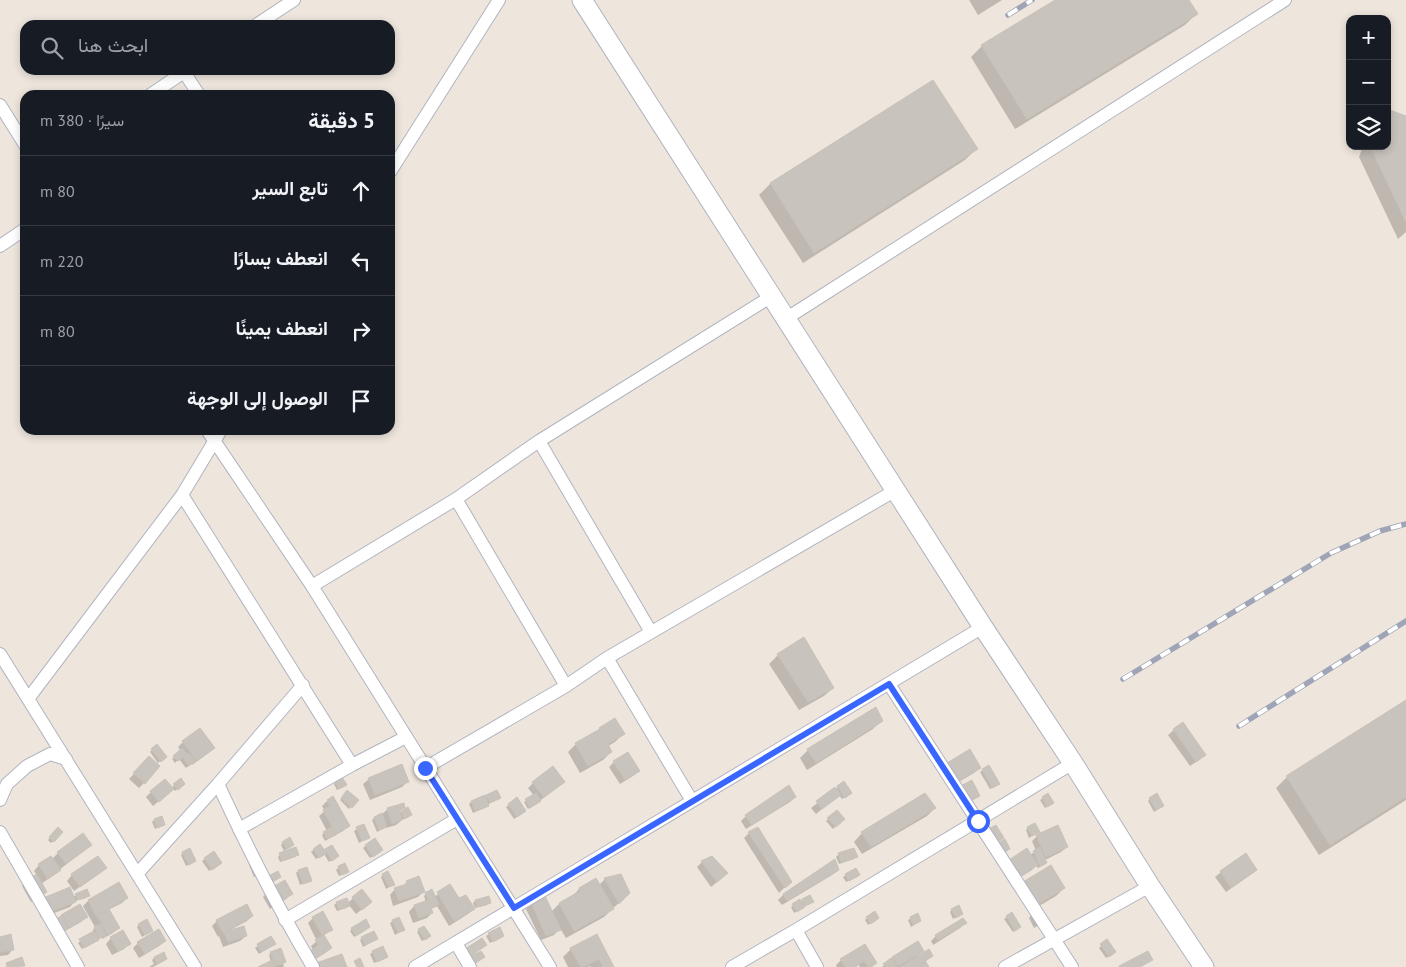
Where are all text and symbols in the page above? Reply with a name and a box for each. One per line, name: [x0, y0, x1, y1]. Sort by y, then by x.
map controls: [1346, 15, 1391, 150]
button: +: [1346, 15, 1391, 60]
search box: [20, 20, 395, 75]
text: ابحث هنا: [78, 33, 148, 57]
icon: search: [38, 34, 66, 62]
button: −: [1346, 60, 1391, 105]
button: layers: [1346, 105, 1391, 150]
text: 5 دقيقة: [308, 107, 375, 134]
text: سيرًا · 380 m: [40, 110, 124, 130]
text: تابع السير: [252, 176, 328, 200]
icon: ahead: [347, 177, 375, 205]
text: 80 m: [40, 181, 75, 201]
text: انعطف يسارًا: [233, 246, 328, 270]
icon: left: [347, 247, 375, 275]
text: 220 m: [40, 251, 83, 271]
text: انعطف يمينًا: [236, 316, 328, 340]
icon: right: [347, 317, 375, 345]
text: 80 m: [40, 321, 75, 341]
text: الوصول إلى الوجهة: [187, 386, 328, 410]
icon: arrive: [347, 387, 375, 415]
route end: [414, 757, 437, 780]
route start: [967, 810, 990, 833]

